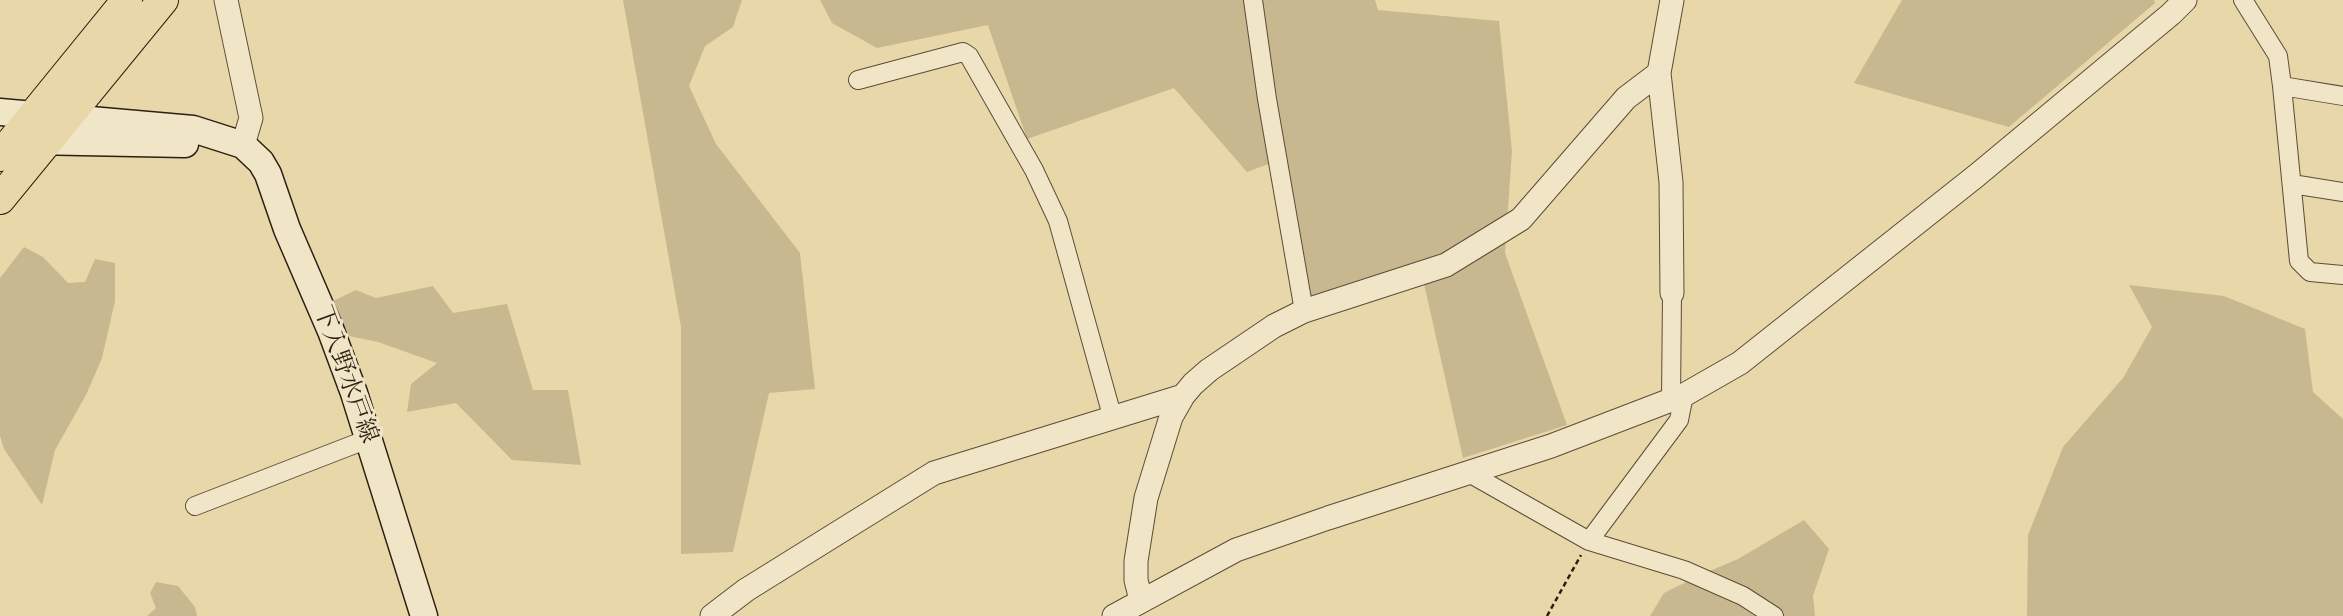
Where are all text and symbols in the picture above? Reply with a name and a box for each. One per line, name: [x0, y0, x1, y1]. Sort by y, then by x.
street label: 下入野水戸線: [306, 302, 382, 448]

